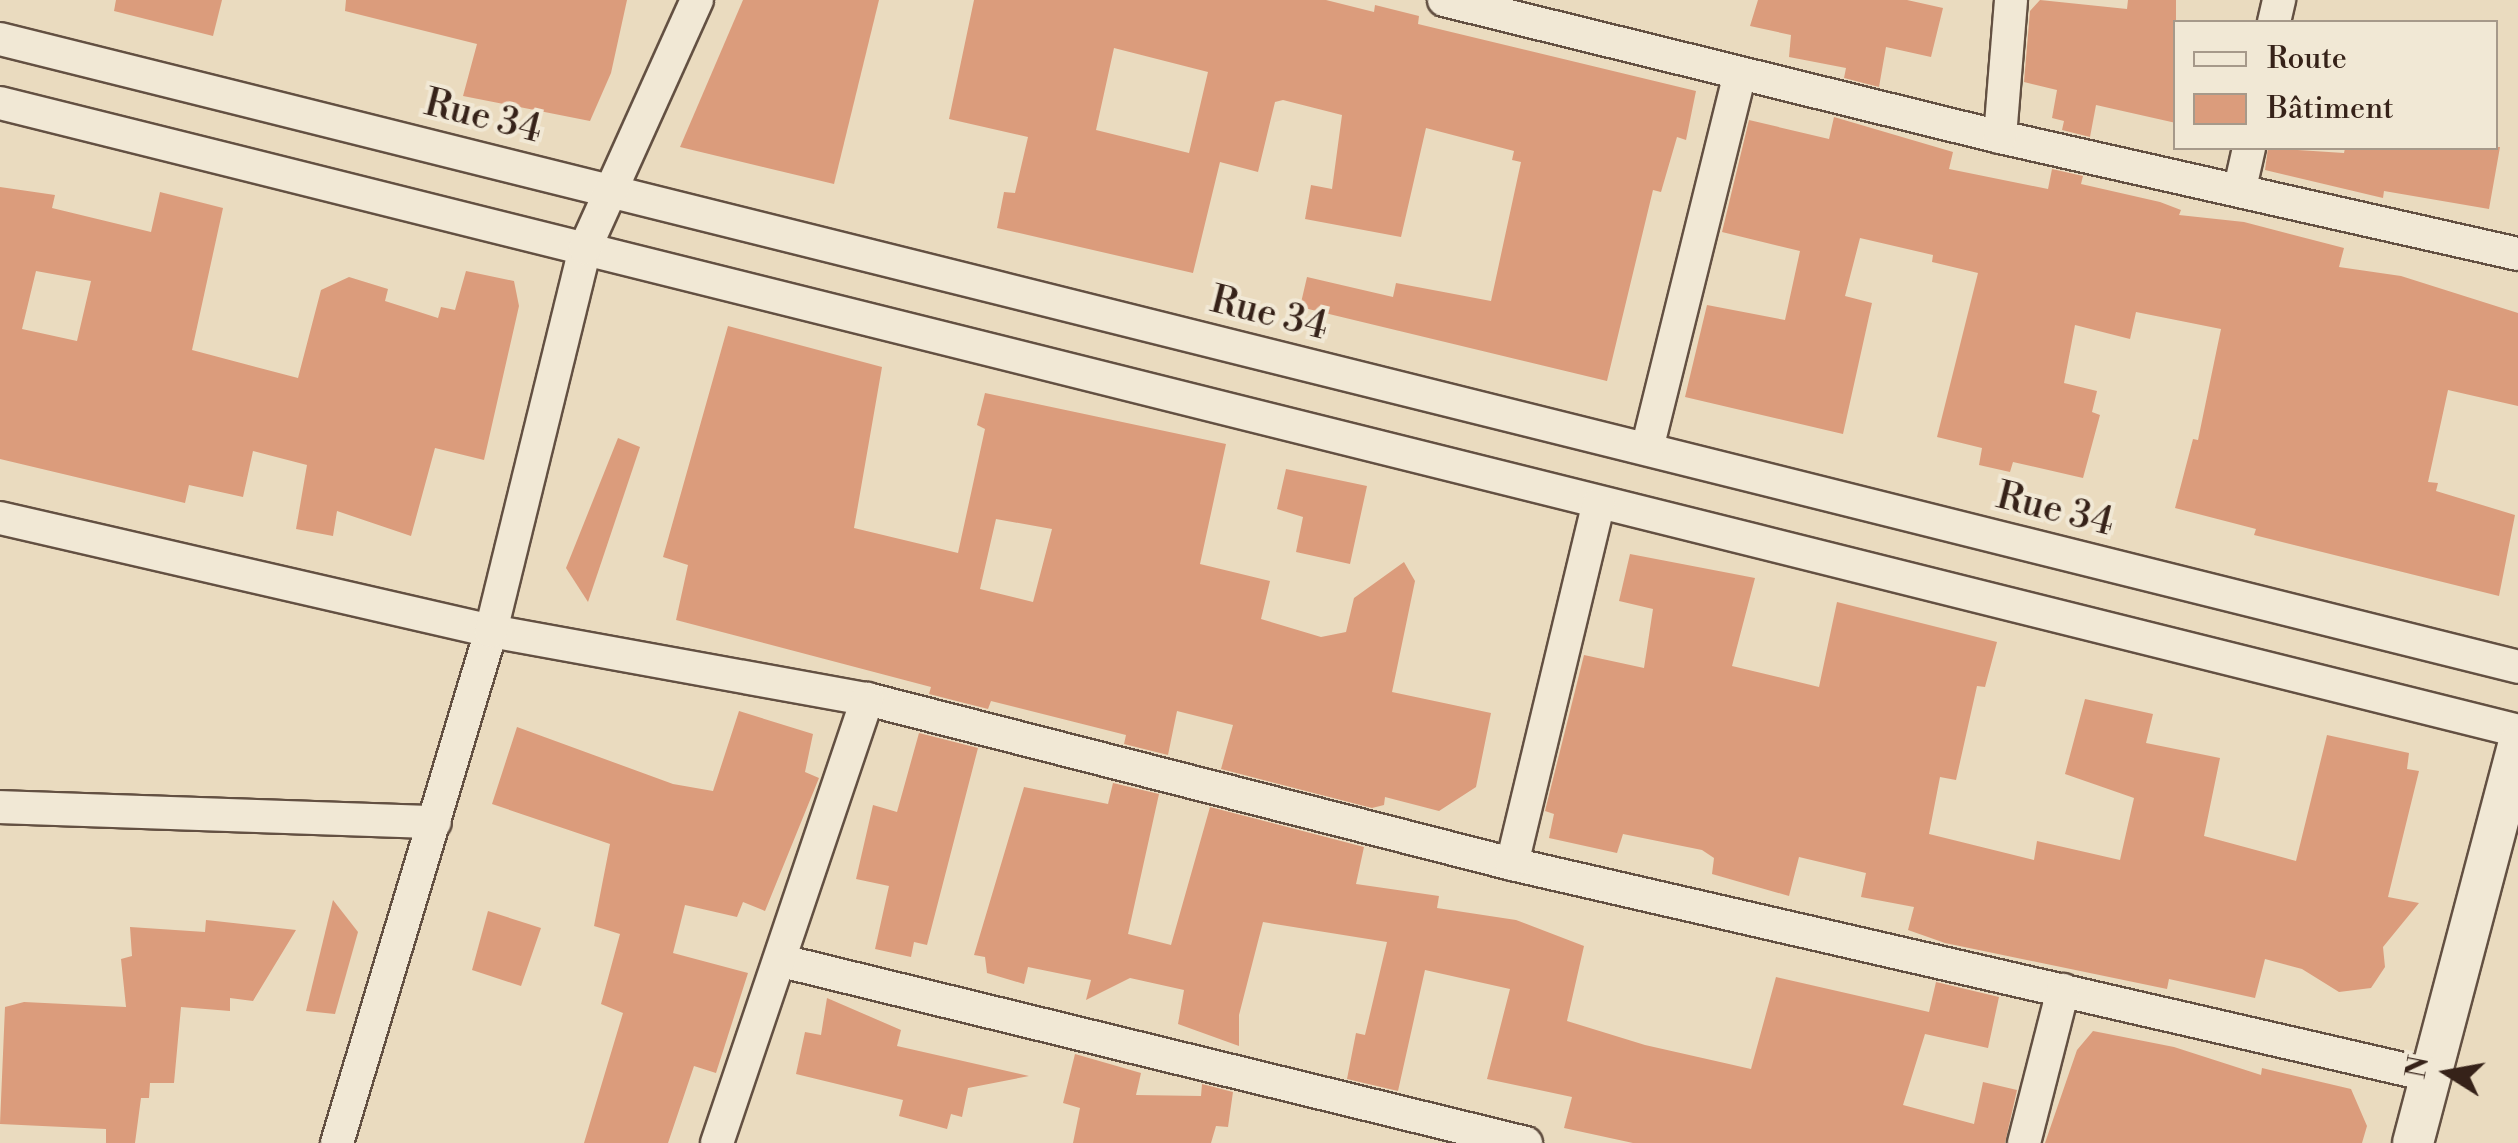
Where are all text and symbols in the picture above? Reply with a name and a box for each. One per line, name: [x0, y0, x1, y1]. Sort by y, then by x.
legend: [2173, 20, 2498, 150]
text: Route: [2267, 40, 2347, 78]
street label: Rue 34: [420, 80, 546, 154]
text: Bâtiment: [2267, 90, 2394, 128]
street label: Rue 34: [1206, 277, 1332, 351]
street label: Rue 34: [1992, 473, 2118, 547]
north arrow: [2398, 1023, 2498, 1123]
text: N: [2399, 1053, 2437, 1081]

